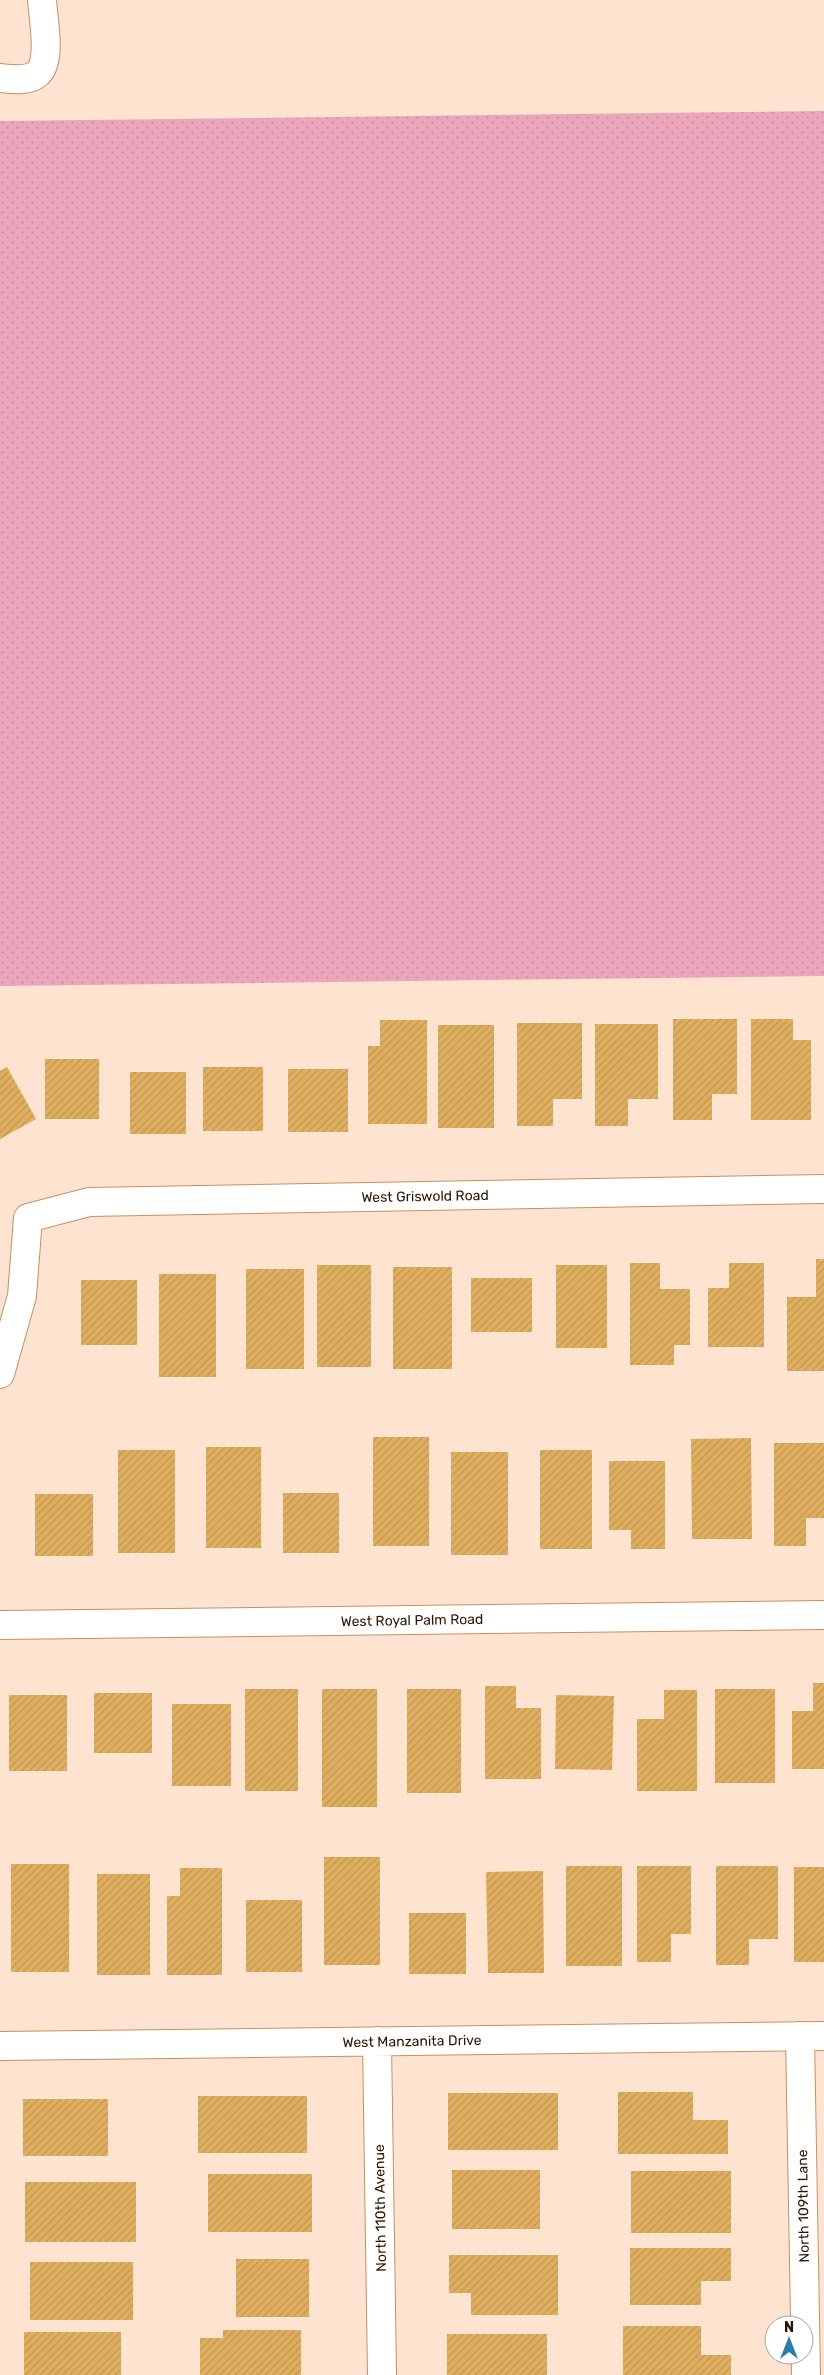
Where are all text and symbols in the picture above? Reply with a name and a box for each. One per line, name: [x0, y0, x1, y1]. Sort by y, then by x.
street label: West Griswold Road: [361, 1187, 489, 1206]
street label: West Royal Palm Road: [341, 1611, 483, 1630]
street label: West Manzanita Drive: [342, 2032, 482, 2051]
street label: North 110th Avenue: [371, 2144, 390, 2272]
street label: North 109th Lane: [794, 2149, 813, 2263]
north arrow: [764, 2315, 814, 2365]
text: N: [784, 2319, 794, 2336]

